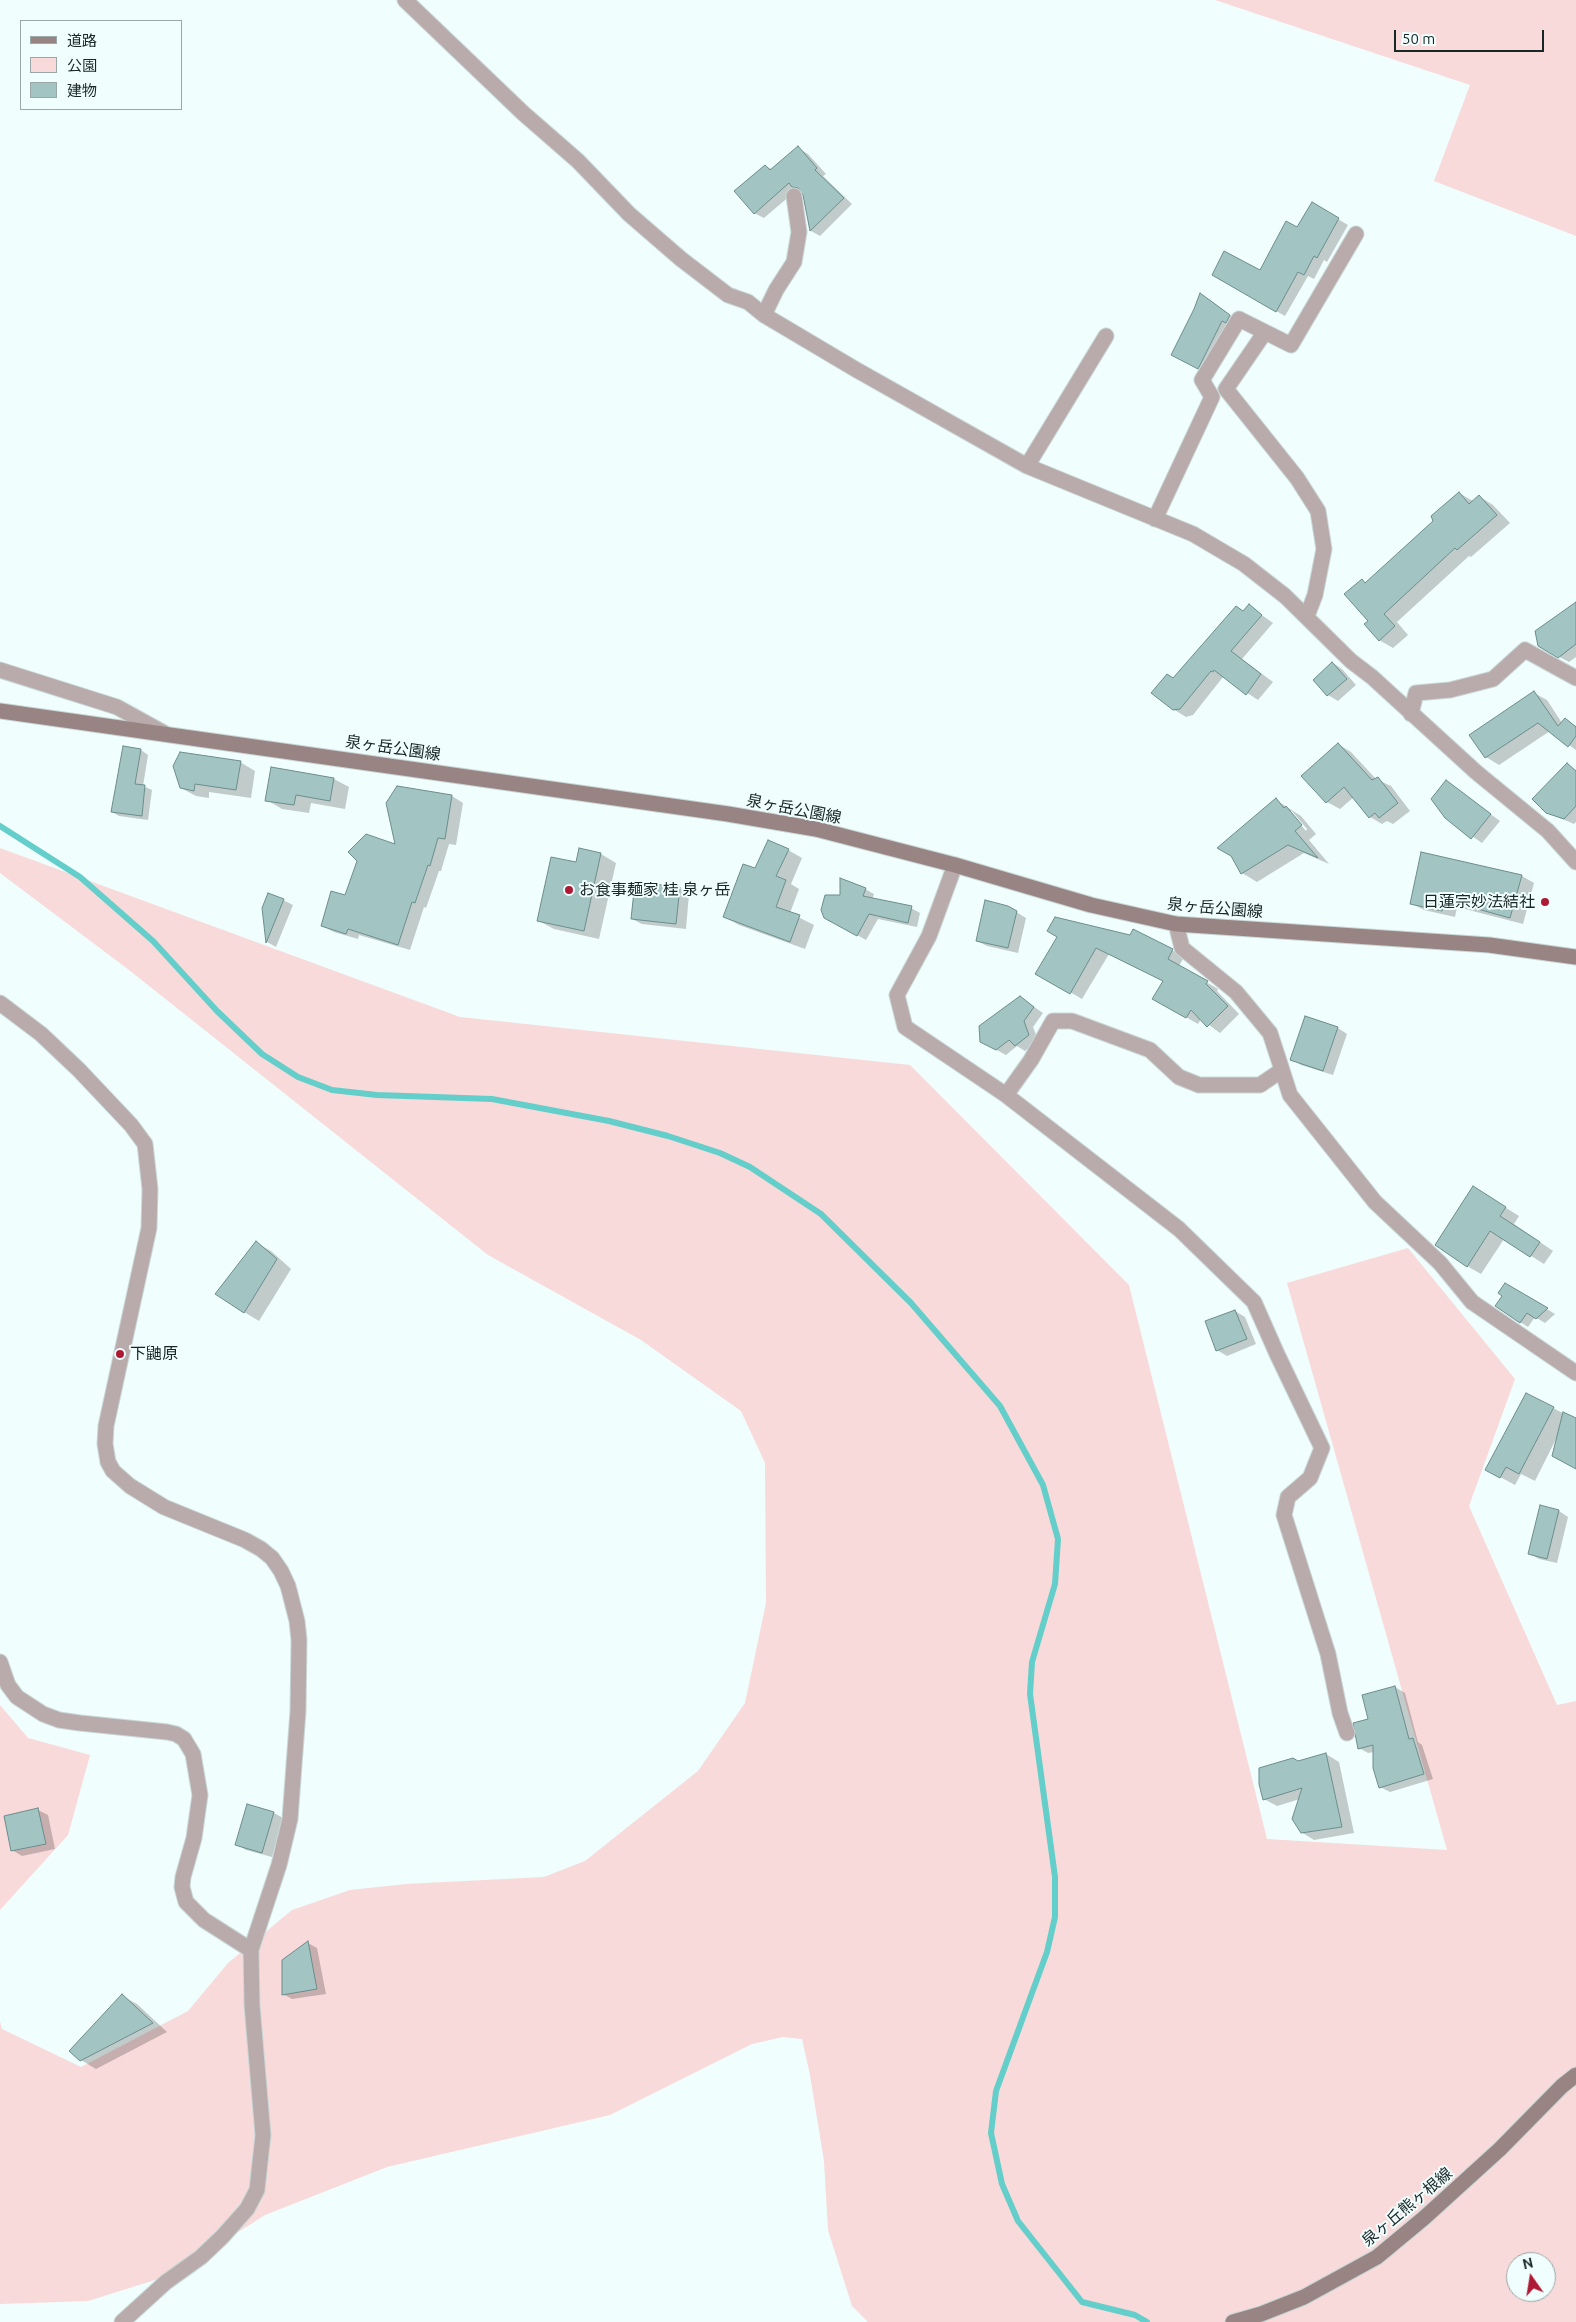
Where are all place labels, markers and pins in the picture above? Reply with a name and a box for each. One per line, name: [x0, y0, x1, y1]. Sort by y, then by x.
place label: お食事麺家 桂 泉ヶ岳: [579, 880, 730, 900]
marker: お食事麺家 桂 泉ヶ岳: [563, 884, 575, 896]
place label: 日蓮宗妙法結社: [1423, 892, 1535, 912]
marker: 日蓮宗妙法結社: [1539, 896, 1551, 908]
place label: 下鼬原: [130, 1344, 178, 1364]
marker: 下鼬原: [114, 1348, 126, 1360]

